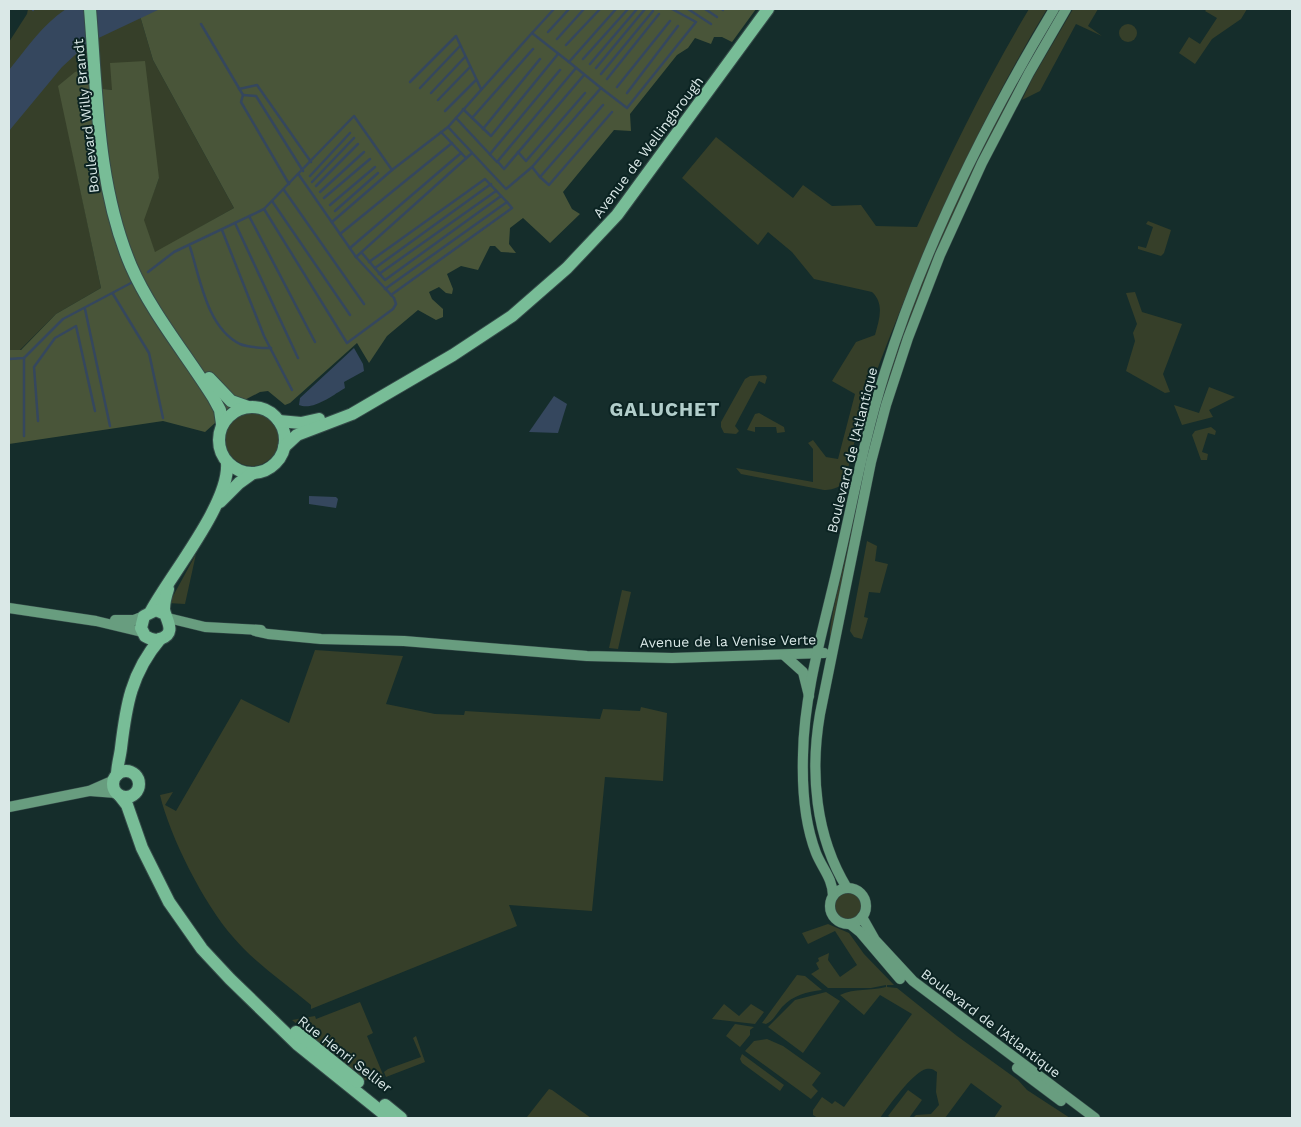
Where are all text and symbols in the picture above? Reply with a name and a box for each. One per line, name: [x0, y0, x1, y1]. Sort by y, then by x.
street label: Boulevard Willy Brandt: [70, 38, 102, 194]
street label: Avenue de Wellingbrough: [590, 73, 706, 221]
street label: Boulevard de l'Atlantique: [824, 365, 880, 535]
district label: GALUCHET: [610, 398, 720, 421]
street label: Avenue de la Venise Verte: [640, 631, 816, 651]
street label: Boulevard de l'Atlantique: [918, 965, 1064, 1081]
street label: Rue Henri Sellier: [295, 1012, 395, 1096]

